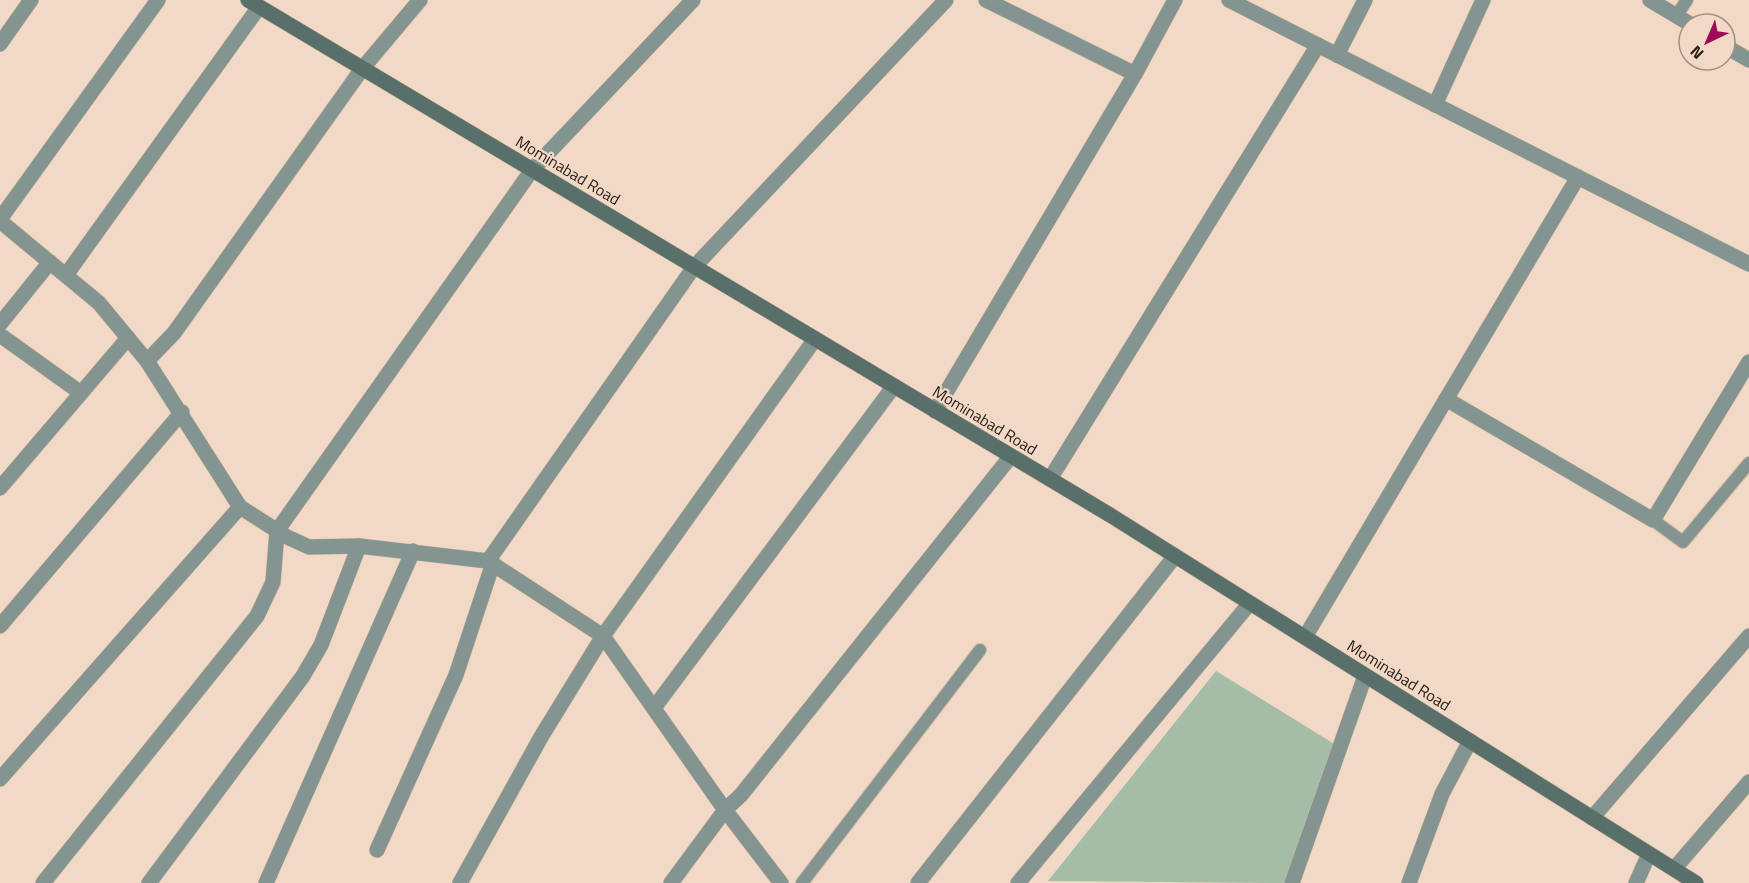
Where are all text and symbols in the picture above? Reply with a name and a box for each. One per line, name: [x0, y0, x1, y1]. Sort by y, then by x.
north arrow: [1677, 12, 1737, 72]
text: N: [1684, 40, 1709, 65]
street label: Mominabad Road: [511, 129, 625, 211]
street label: Mominabad Road: [928, 379, 1042, 461]
street label: Mominabad Road: [1342, 633, 1456, 717]

